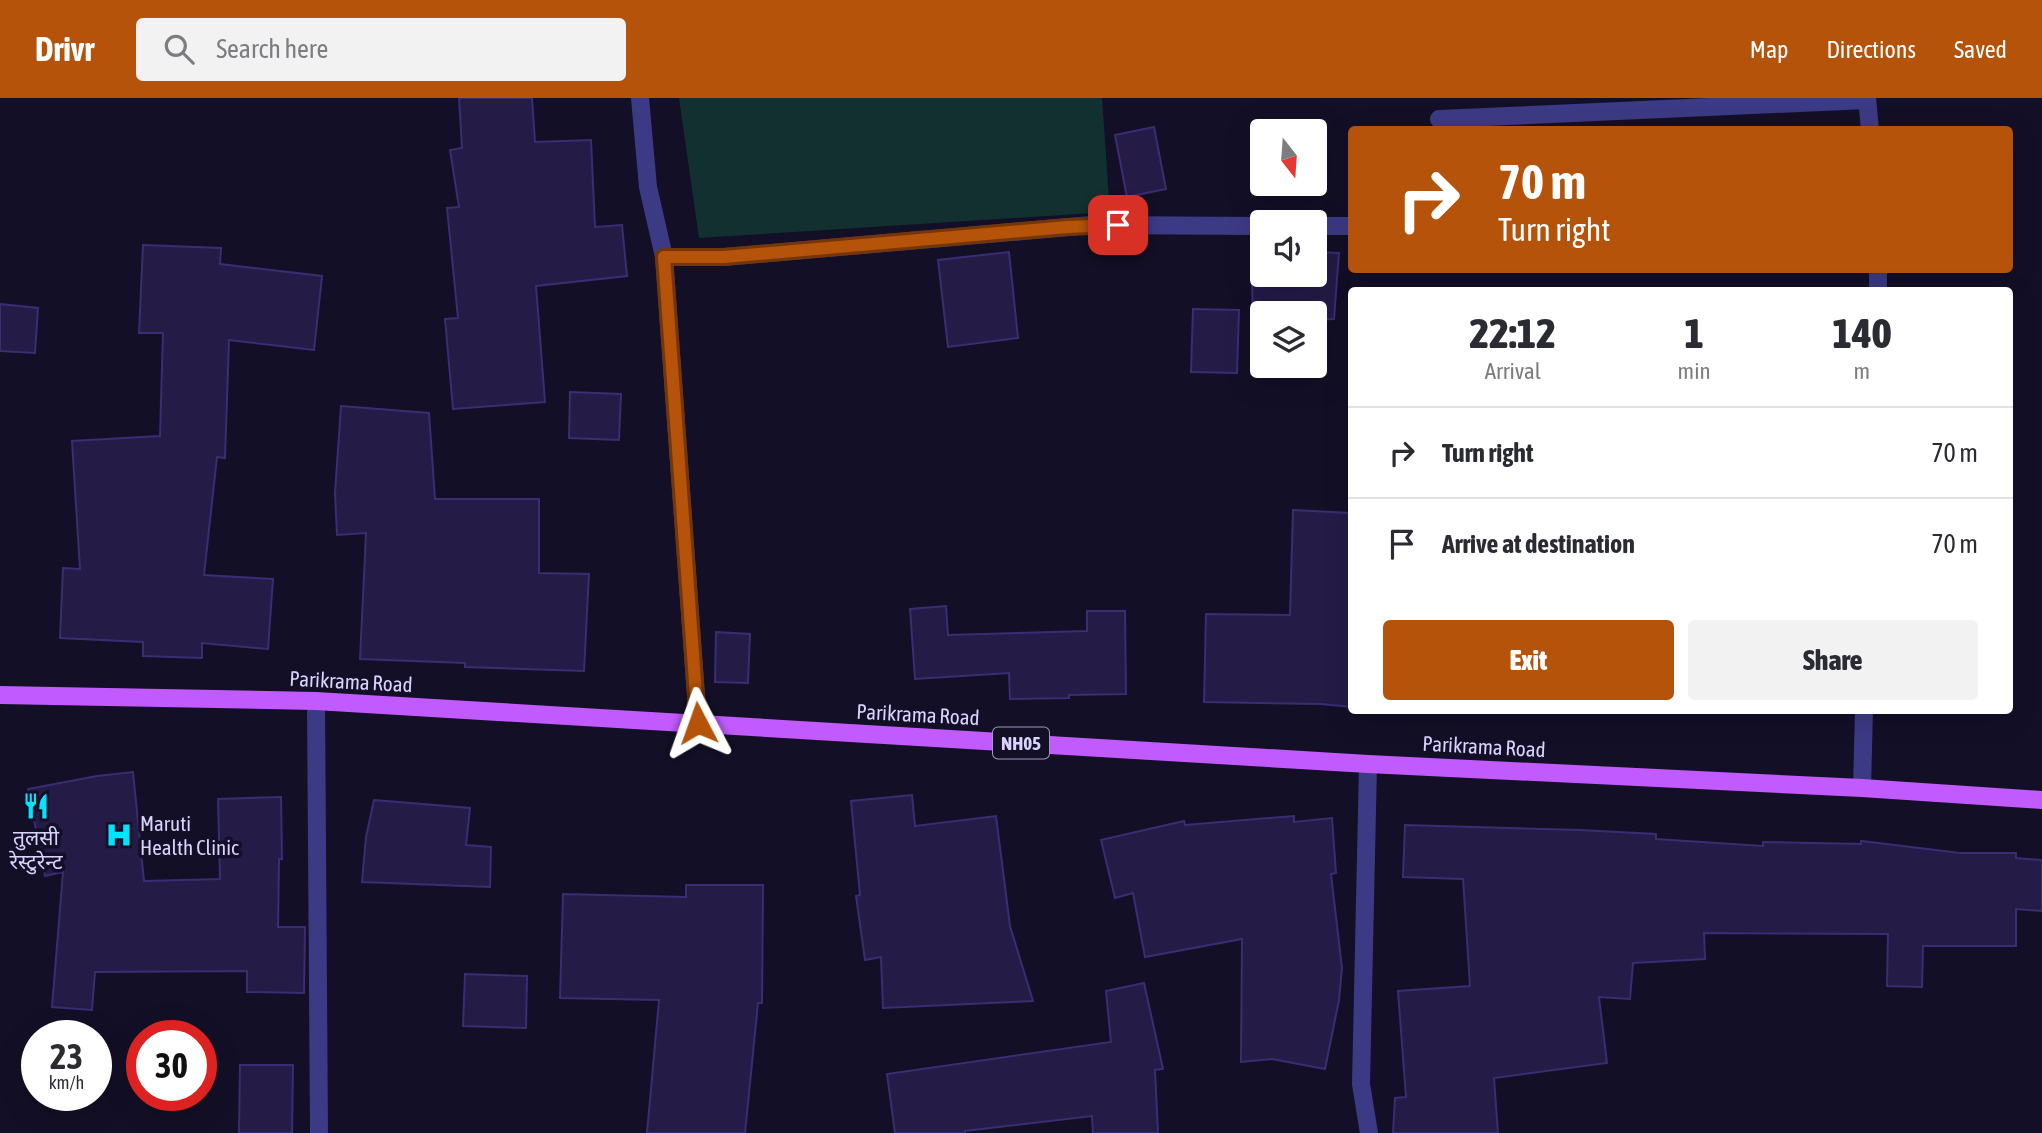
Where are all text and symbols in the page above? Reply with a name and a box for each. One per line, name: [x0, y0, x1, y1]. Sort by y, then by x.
search box: [136, 18, 626, 81]
text: Drivr: [35, 30, 94, 68]
icon: search: [160, 30, 198, 68]
text: Search here: [216, 34, 328, 64]
text: Map: [1750, 36, 1788, 63]
text: Directions: [1826, 36, 1916, 63]
text: Saved: [1954, 36, 2007, 63]
north arrow: [1250, 119, 1326, 196]
map controls: [1250, 119, 1327, 378]
text: 70 m: [1498, 153, 1586, 209]
icon: right: [1383, 154, 1474, 245]
pin: [1088, 195, 1148, 255]
icon: arrive: [1099, 206, 1137, 244]
button: sound: [1250, 210, 1327, 287]
text: Turn right: [1498, 211, 1611, 248]
button: layers: [1250, 301, 1327, 378]
text: 22:12: [1470, 309, 1556, 357]
text: 1: [1684, 309, 1704, 357]
text: 140: [1832, 309, 1891, 357]
text: Arrival: [1485, 358, 1541, 384]
text: min: [1678, 358, 1711, 384]
text: m: [1854, 358, 1870, 384]
icon: right: [1383, 434, 1421, 472]
text: Turn right: [1442, 438, 1533, 468]
text: 70 m: [1931, 438, 1978, 468]
icon: arrive: [1383, 525, 1421, 563]
text: Arrive at destination: [1442, 529, 1635, 559]
text: 70 m: [1931, 529, 1978, 559]
button: Exit: [1383, 620, 1674, 700]
button: Share: [1688, 620, 1978, 700]
street label: Parikrama Road: [289, 666, 413, 696]
position arrow: [661, 686, 735, 760]
street label: Parikrama Road: [856, 699, 980, 729]
road number: NH05: [993, 728, 1049, 758]
street label: Parikrama Road: [1422, 731, 1546, 761]
restaurant icon: तुलसी रेस्टुरेन्ट: [21, 791, 51, 821]
place label: Maruti Health Clinic: [140, 811, 239, 859]
hospital icon: Maruti Health Clinic: [104, 820, 134, 850]
place label: तुलसी रेस्टुरेन्ट: [9, 825, 63, 875]
speed limit sign: 30: [126, 1020, 217, 1111]
text: 23: [50, 1036, 83, 1076]
text: km/h: [49, 1072, 84, 1093]

